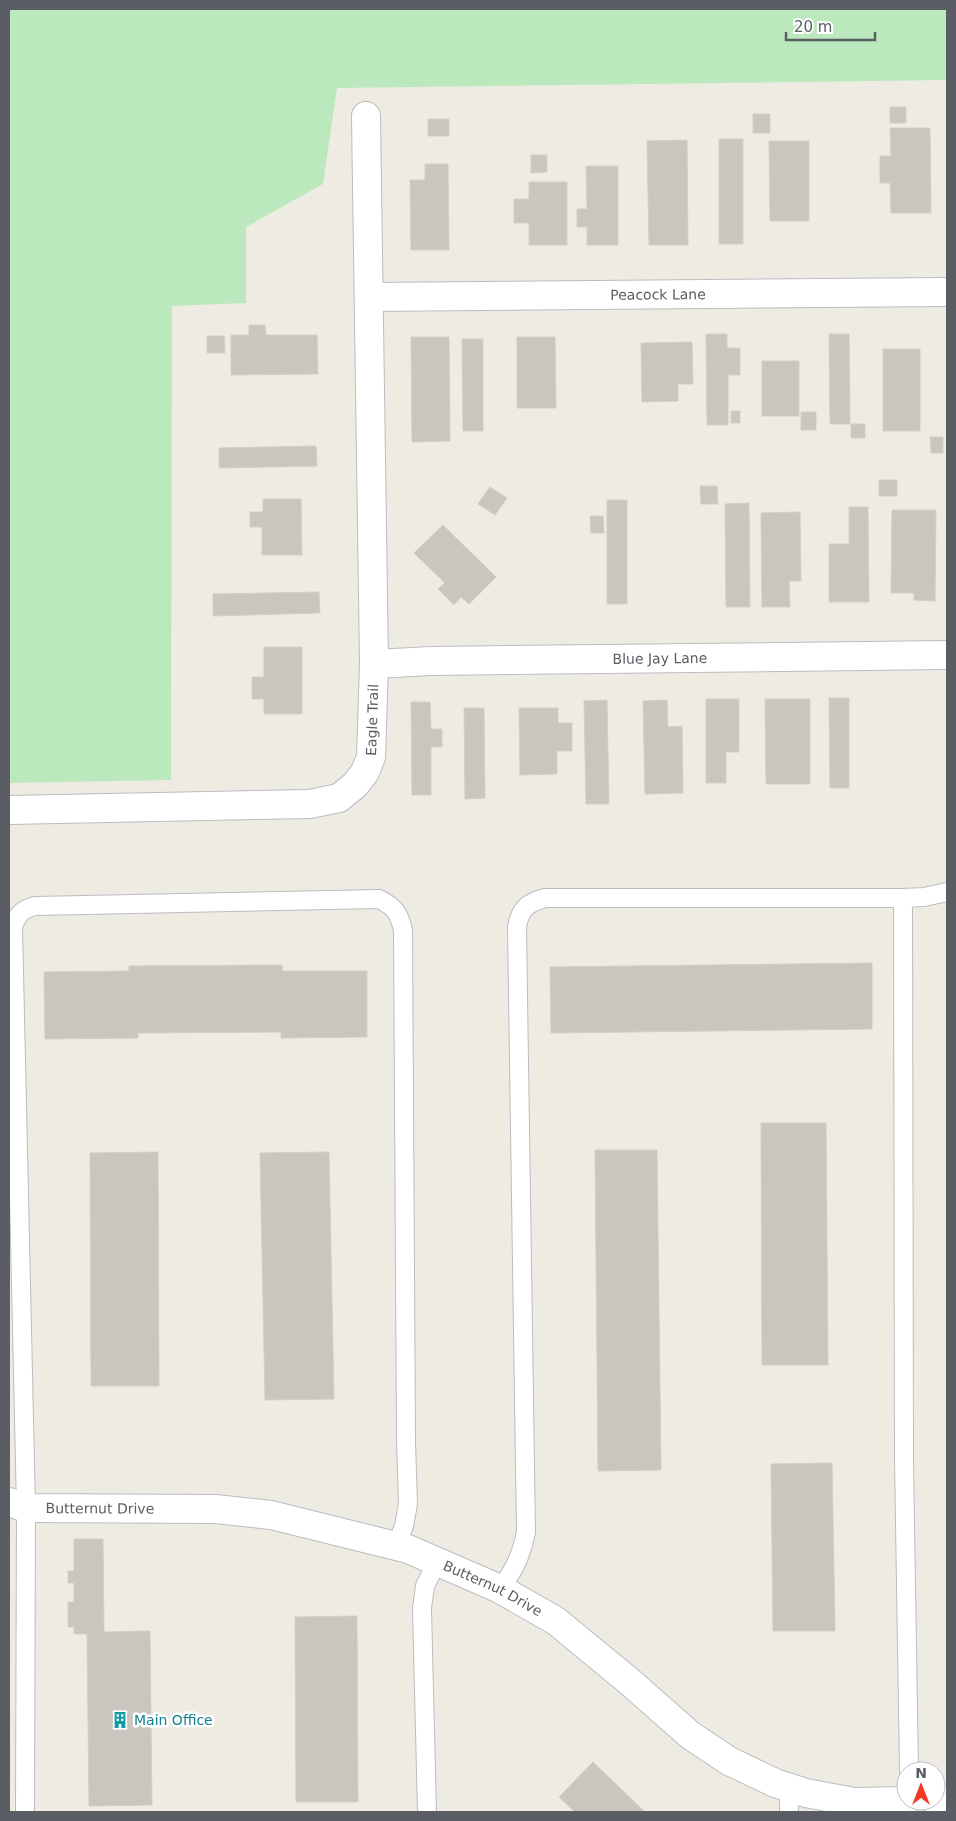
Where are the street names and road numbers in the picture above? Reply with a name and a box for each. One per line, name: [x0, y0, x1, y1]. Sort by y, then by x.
street label: Peacock Lane: [610, 286, 706, 303]
street label: Blue Jay Lane: [612, 650, 707, 667]
street label: Eagle Trail: [363, 684, 381, 756]
street label: Butternut Drive: [46, 1500, 154, 1517]
street label: Butternut Drive: [441, 1557, 545, 1620]

